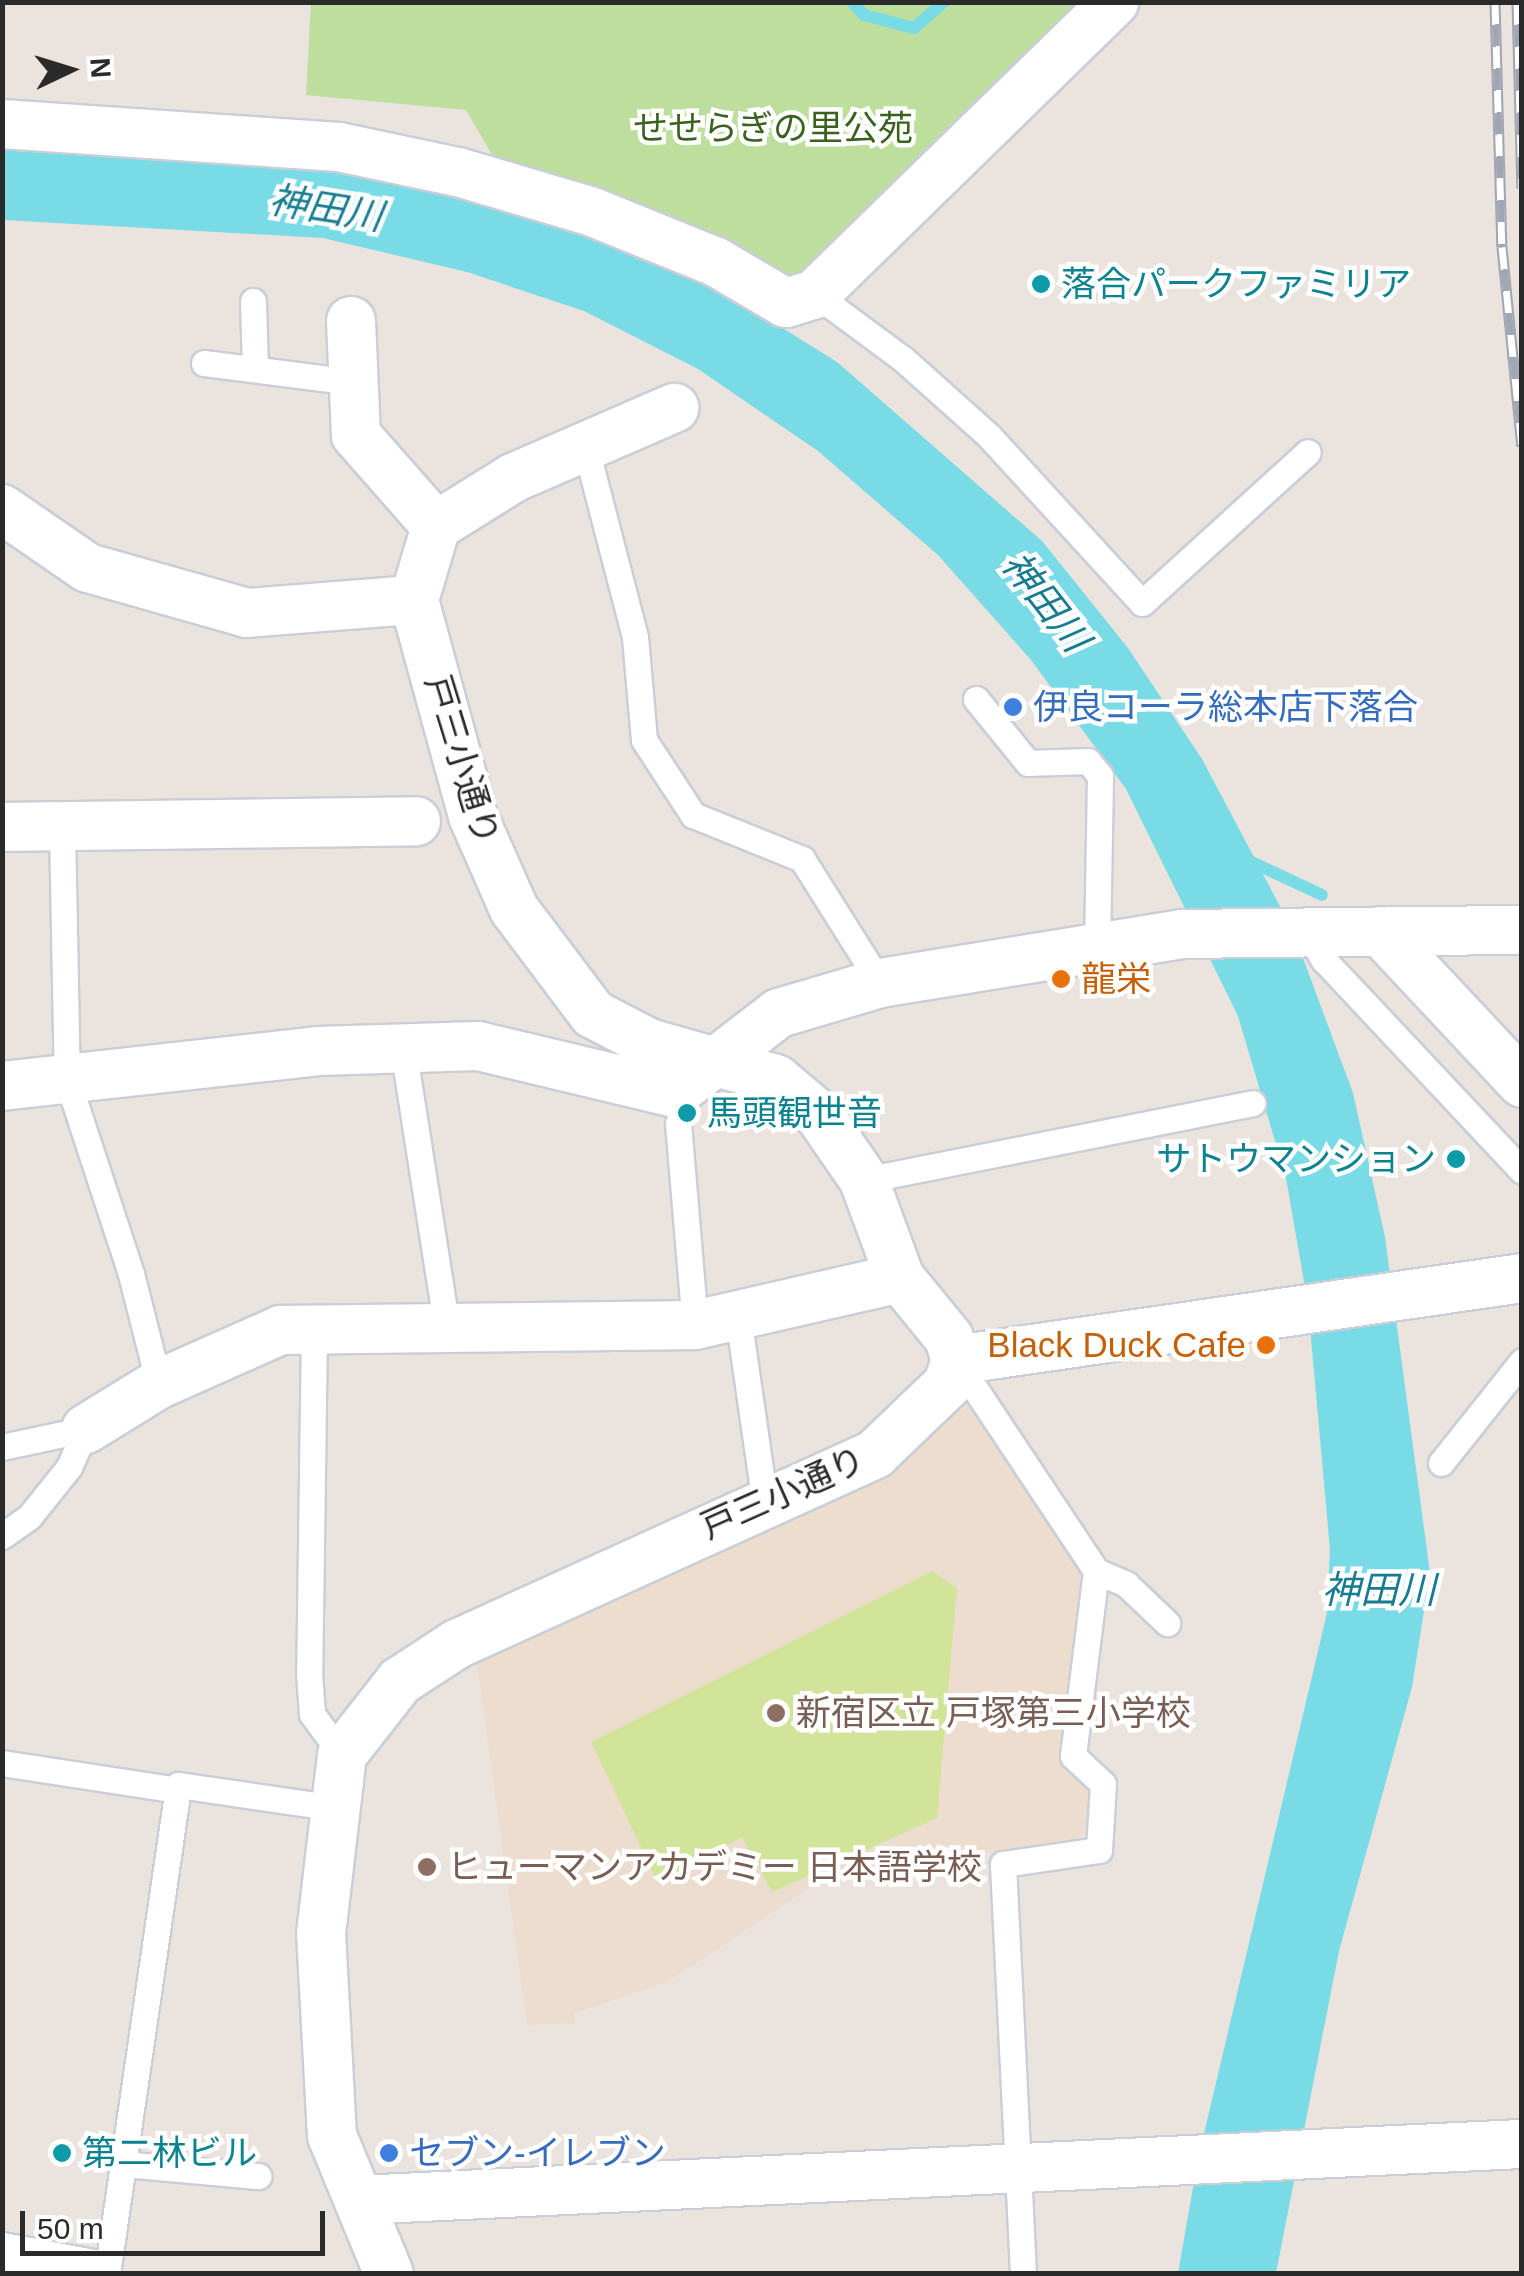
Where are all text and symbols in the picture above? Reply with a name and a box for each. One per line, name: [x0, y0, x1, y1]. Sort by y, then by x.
north arrow: [20, 20, 120, 120]
text: N: [84, 57, 117, 79]
park label: せせらぎの里公苑: [633, 107, 913, 149]
water label: 神田川: [266, 178, 386, 240]
place label: 落合パークファミリア: [1061, 263, 1411, 305]
marker: 落合パークファミリア: [1030, 273, 1052, 295]
water label: 神田川: [992, 543, 1098, 661]
street label: 戸三小通り: [416, 670, 508, 850]
place label: 伊良コーラ総本店下落合: [1033, 686, 1418, 728]
marker: 伊良コーラ総本店下落合: [1002, 696, 1024, 718]
place label: 龍栄: [1081, 958, 1151, 1000]
marker: 龍栄: [1050, 968, 1072, 990]
place label: 馬頭観世音: [707, 1092, 882, 1134]
marker: 馬頭観世音: [676, 1102, 698, 1124]
place label: サトウマンション: [1156, 1138, 1436, 1180]
marker: サトウマンション: [1445, 1148, 1467, 1170]
place label: Black Duck Cafe: [987, 1324, 1246, 1366]
marker: Black Duck Cafe: [1255, 1334, 1277, 1356]
street label: 戸三小通り: [695, 1438, 871, 1548]
water label: 神田川: [1322, 1568, 1436, 1614]
place label: 新宿区立 戸塚第三小学校: [796, 1692, 1191, 1734]
marker: 新宿区立 戸塚第三小学校: [765, 1702, 787, 1724]
place label: ヒューマンアカデミー 日本語学校: [447, 1846, 982, 1888]
marker: ヒューマンアカデミー 日本語学校: [416, 1856, 438, 1878]
place label: 第二林ビル: [82, 2132, 257, 2174]
place label: セブン-イレブン: [409, 2132, 666, 2174]
marker: 第二林ビル: [51, 2142, 73, 2164]
marker: セブン-イレブン: [378, 2142, 400, 2164]
scale bar: [25, 2191, 330, 2253]
text: 50 m: [37, 2212, 104, 2245]

